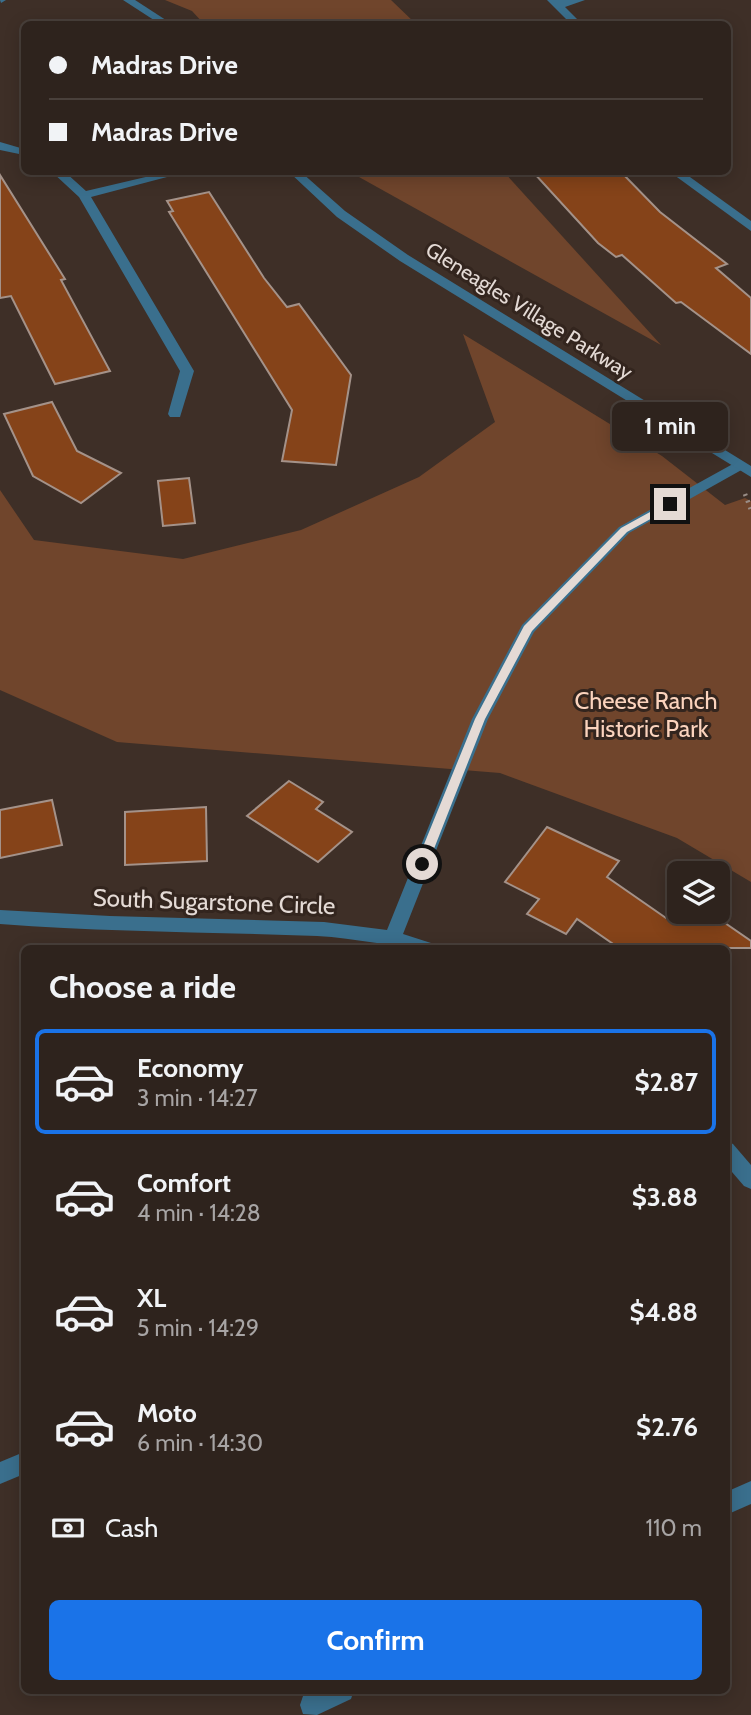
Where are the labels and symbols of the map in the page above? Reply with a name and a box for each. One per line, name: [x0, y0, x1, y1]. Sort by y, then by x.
street label: Gleneagles Village Parkway: [421, 237, 638, 385]
callout: 1 min: [612, 402, 728, 452]
route end: [654, 488, 686, 520]
park label: Cheese Ranch Historic Park: [574, 686, 718, 743]
route start: [406, 848, 438, 880]
street label: South Sugarstone Circle: [92, 883, 336, 920]

